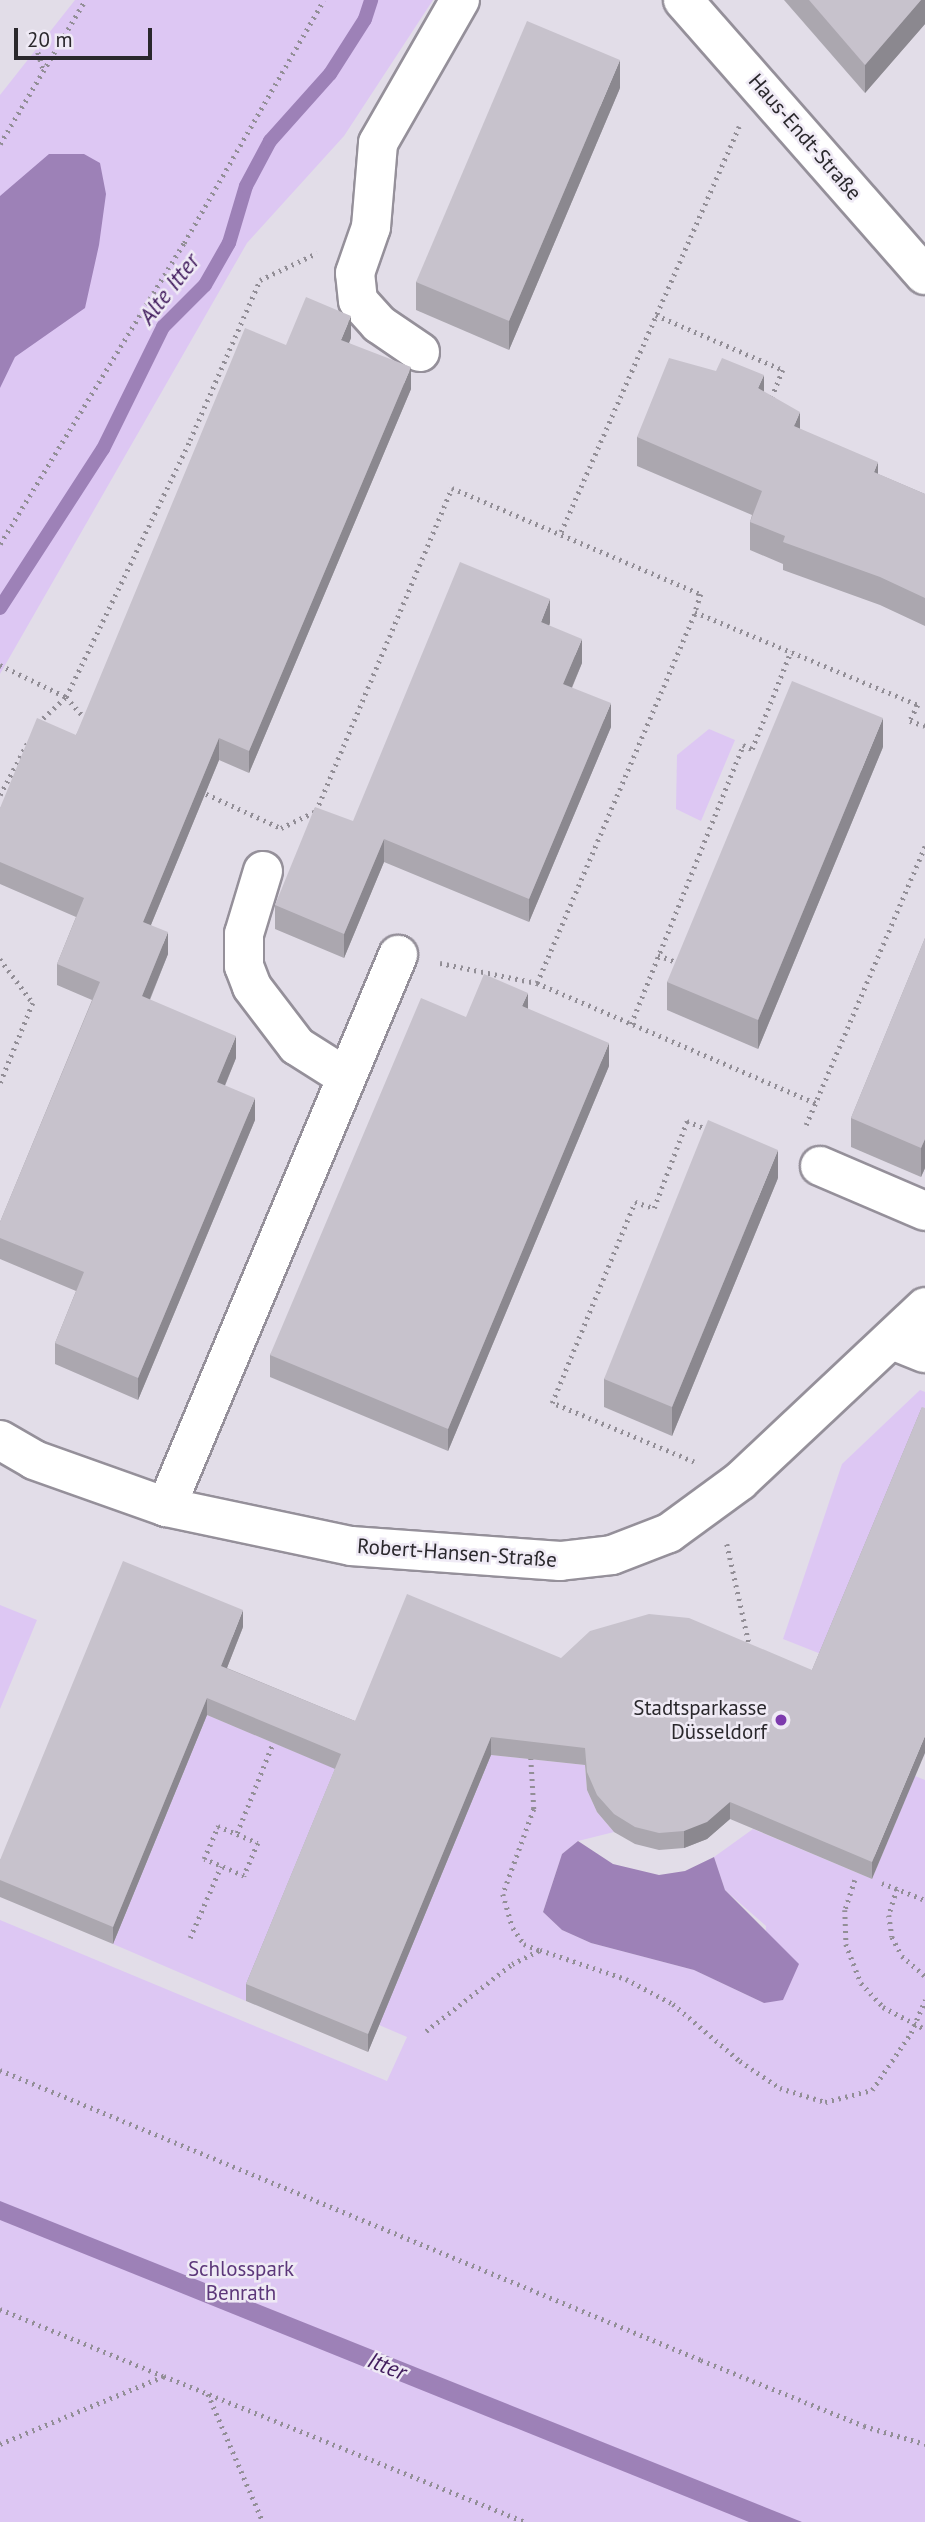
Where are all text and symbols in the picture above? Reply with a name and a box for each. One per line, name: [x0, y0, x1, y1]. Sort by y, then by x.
scale bar: [18, 14, 156, 58]
text: 20 m: [27, 26, 73, 53]
street label: Haus-Endt-Straße: [743, 69, 867, 205]
water label: Alte Itter: [133, 248, 205, 330]
street label: Robert-Hansen-Straße: [356, 1533, 558, 1573]
place label: Stadtsparkasse Düsseldorf: [633, 1695, 767, 1745]
marker: Stadtsparkasse Düsseldorf: [773, 1712, 789, 1728]
park label: Schlosspark Benrath: [188, 2256, 294, 2306]
water label: Itter: [364, 2346, 410, 2386]

